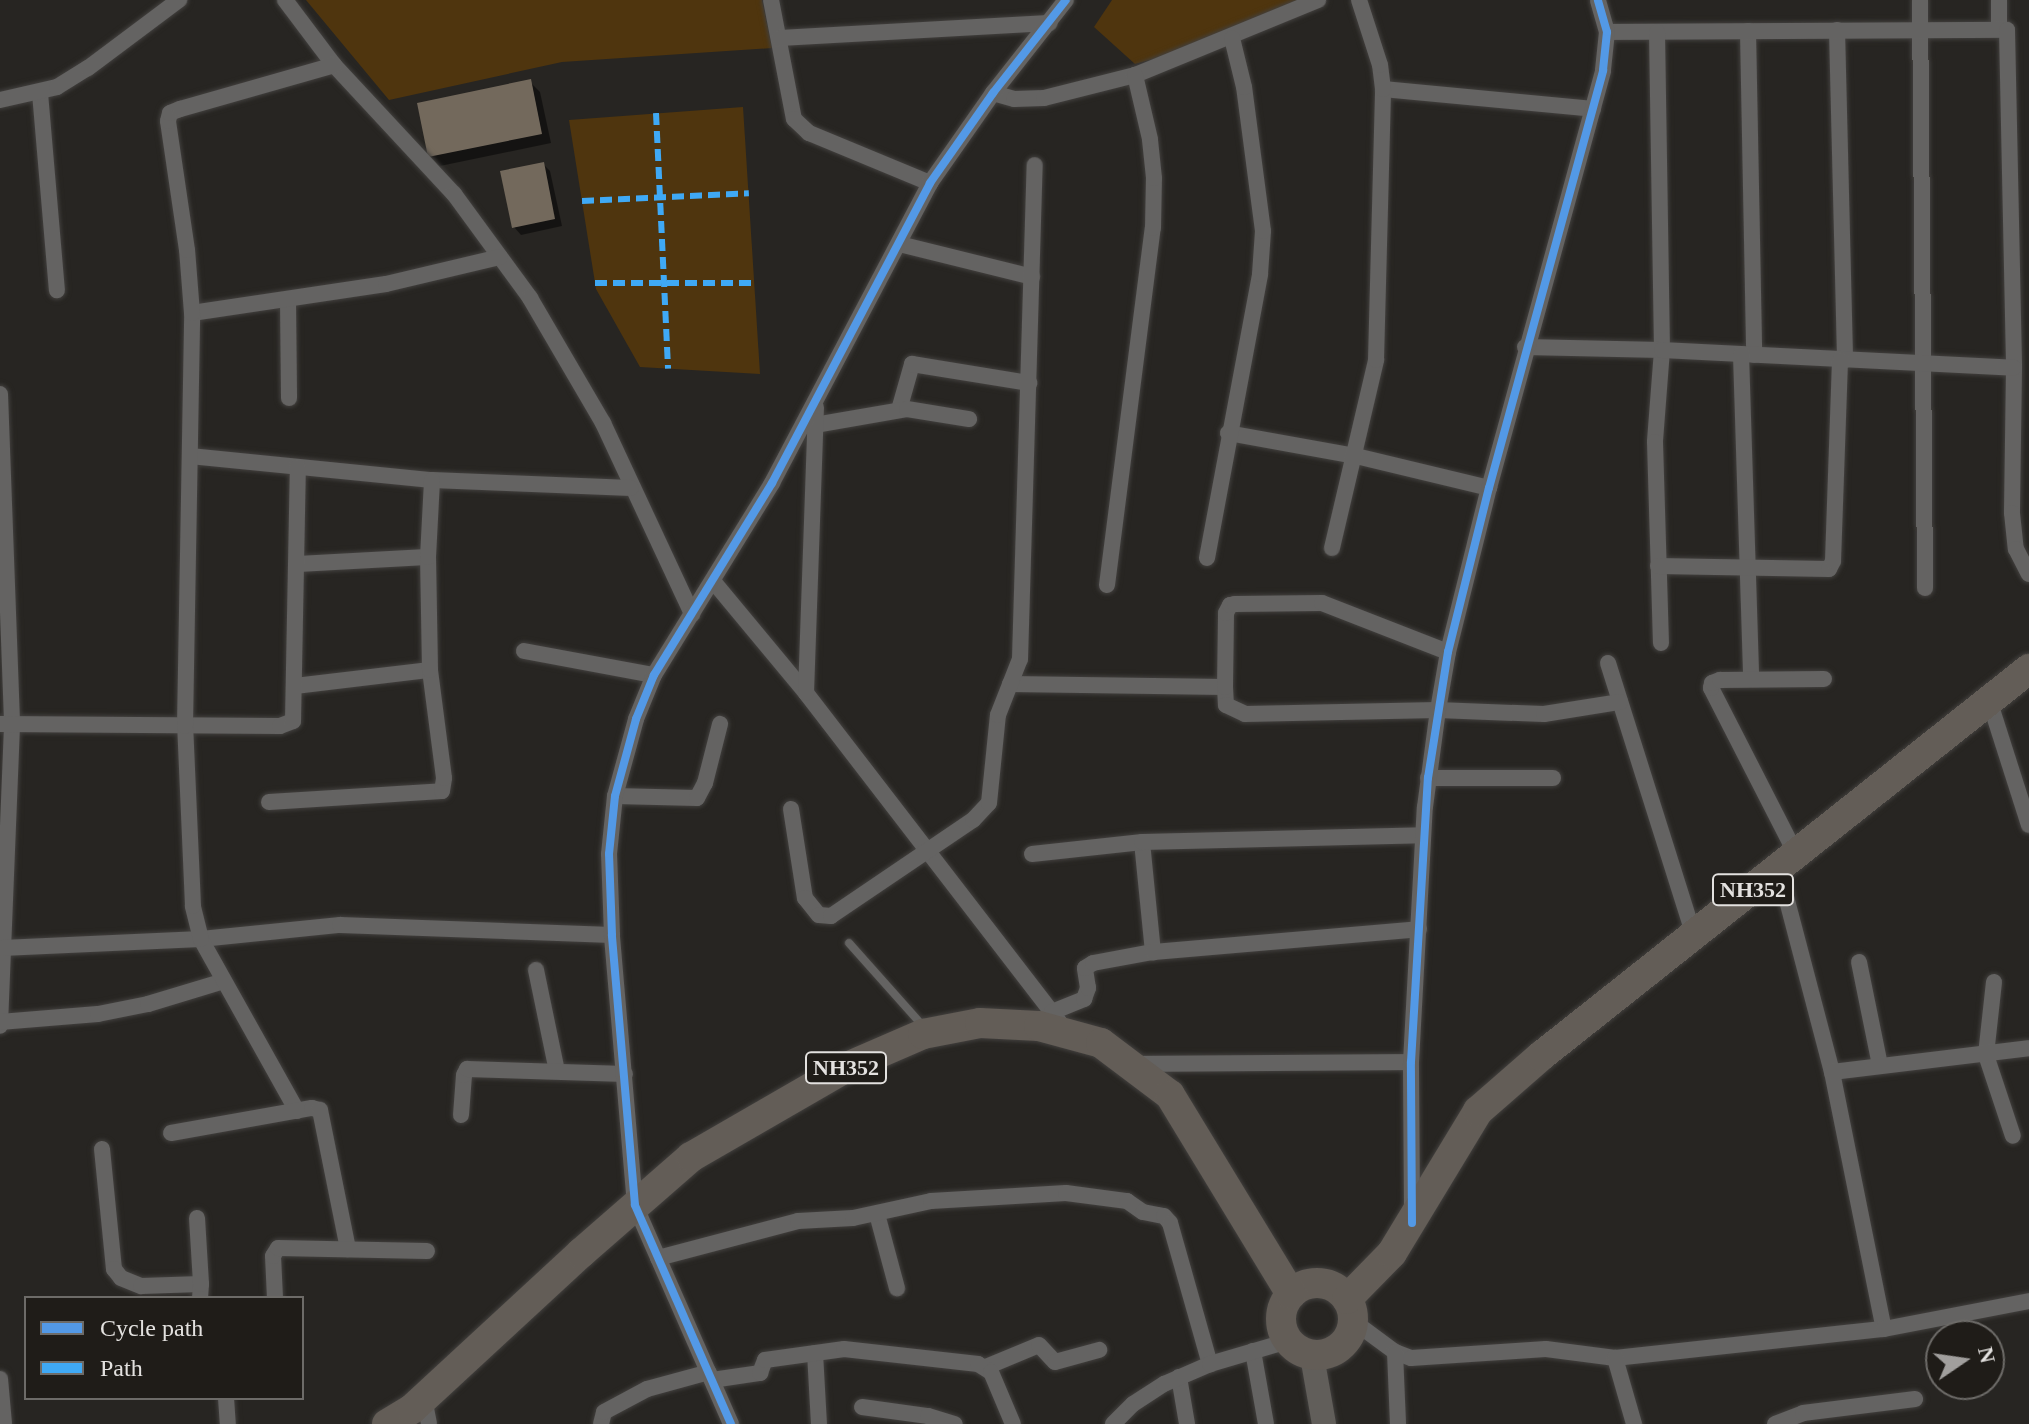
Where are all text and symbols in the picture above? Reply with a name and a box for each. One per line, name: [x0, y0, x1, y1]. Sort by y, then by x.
road number: NH352: [1711, 872, 1795, 908]
road number: NH352: [804, 1050, 888, 1086]
legend: [24, 1296, 304, 1400]
text: Cycle path: [100, 1315, 203, 1341]
north arrow: [1925, 1320, 2005, 1400]
text: N: [1973, 1344, 2001, 1365]
text: Path: [100, 1355, 143, 1381]

